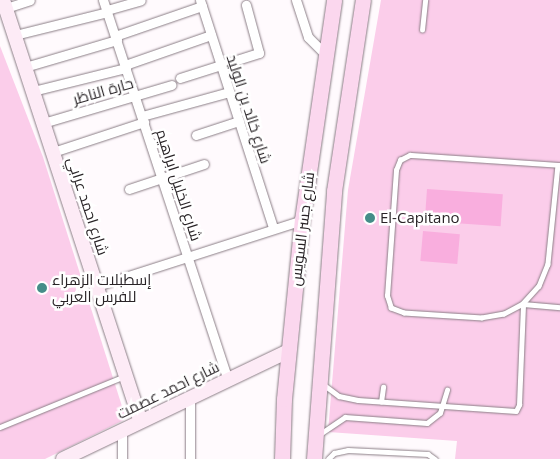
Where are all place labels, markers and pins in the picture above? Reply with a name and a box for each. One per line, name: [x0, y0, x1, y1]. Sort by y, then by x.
place label: El-Capitano: [380, 209, 460, 227]
marker: El-Capitano: [364, 212, 376, 224]
place label: إسطبلات الزهراء للفرس العربي: [52, 270, 151, 305]
marker: إسطبلات الزهراء للفرس العربي: [36, 282, 48, 294]

